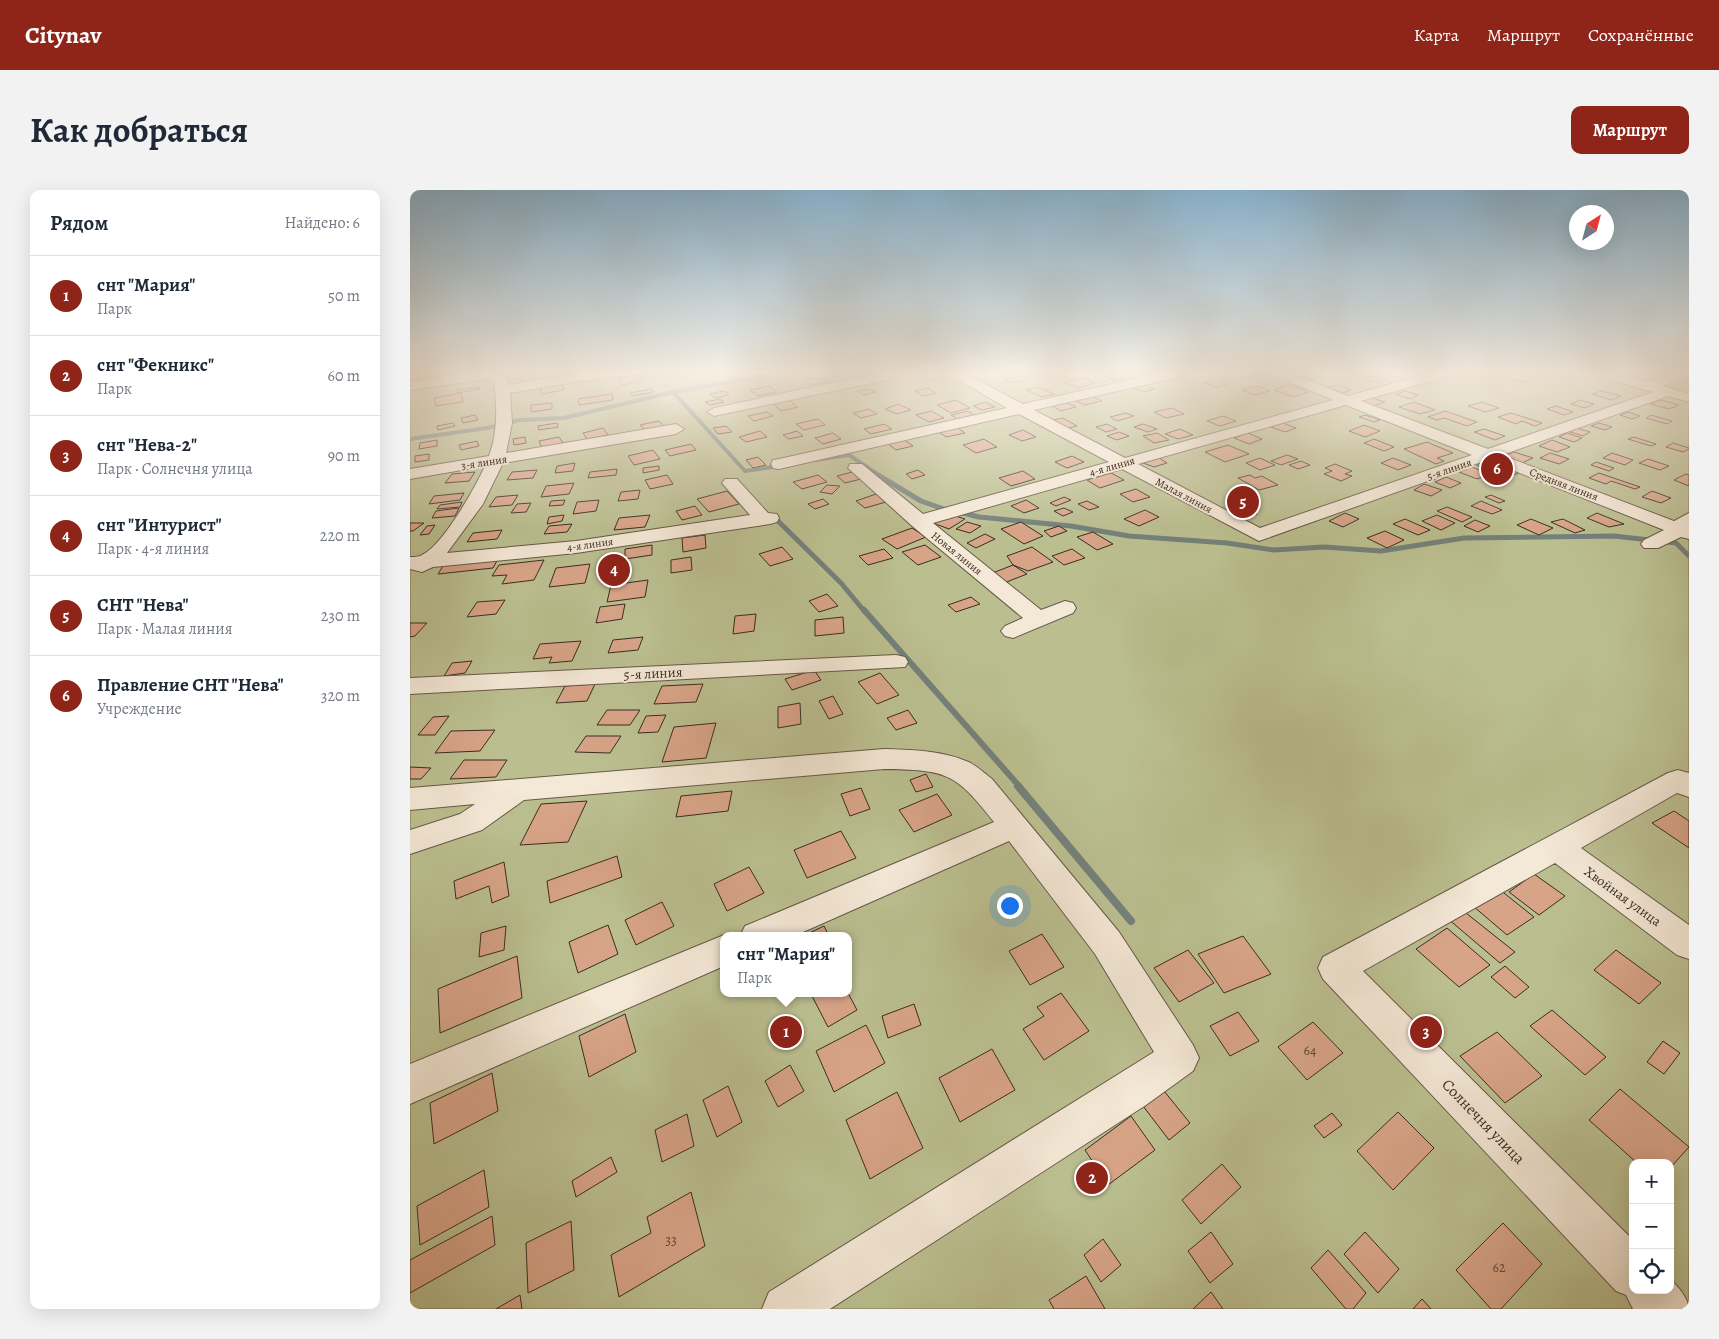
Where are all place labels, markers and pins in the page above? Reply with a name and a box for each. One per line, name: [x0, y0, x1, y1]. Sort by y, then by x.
pin: 6: [1481, 450, 1513, 488]
pin: 5: [1227, 483, 1259, 521]
pin: 4: [598, 551, 630, 589]
pin: 1: [770, 1013, 802, 1051]
pin: 3: [1410, 1013, 1442, 1051]
pin: 2: [1076, 1159, 1108, 1197]

